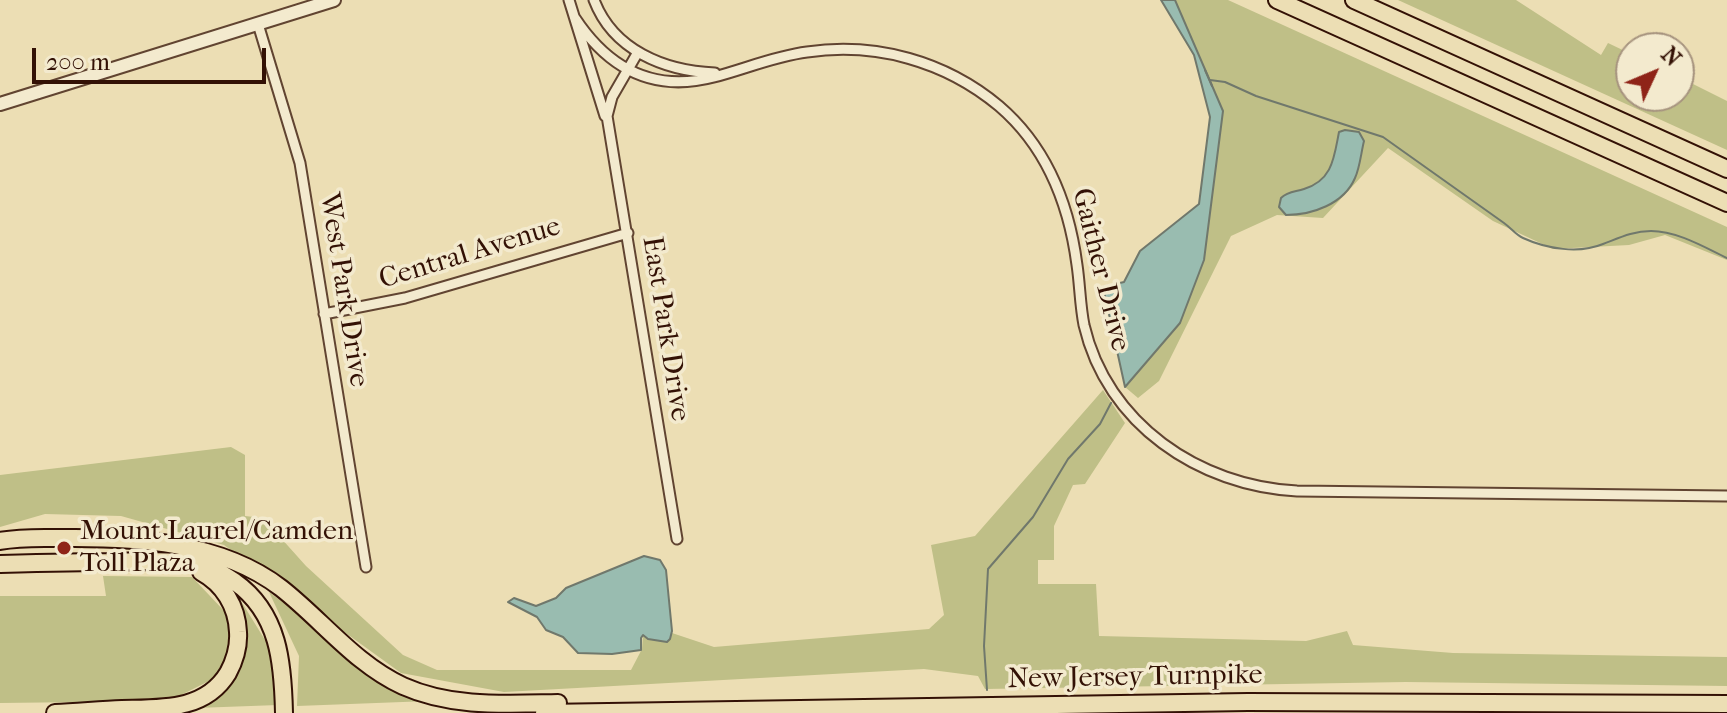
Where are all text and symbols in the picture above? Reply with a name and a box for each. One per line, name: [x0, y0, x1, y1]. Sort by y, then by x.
scale bar: [36, 32, 270, 82]
north arrow: [1615, 32, 1695, 112]
text: N: [1656, 42, 1686, 72]
text: 200 m: [46, 48, 110, 76]
street label: Gaither Drive: [1064, 185, 1136, 355]
street label: West Park Drive: [311, 191, 375, 389]
street label: Central Avenue: [375, 210, 565, 298]
street label: East Park Drive: [634, 234, 696, 424]
place label: Mount Laurel/Camden Toll Plaza: [80, 515, 353, 581]
marker: Mount Laurel/Camden Toll Plaza: [55, 539, 73, 557]
street label: New Jersey Turnpike: [1007, 659, 1263, 697]

